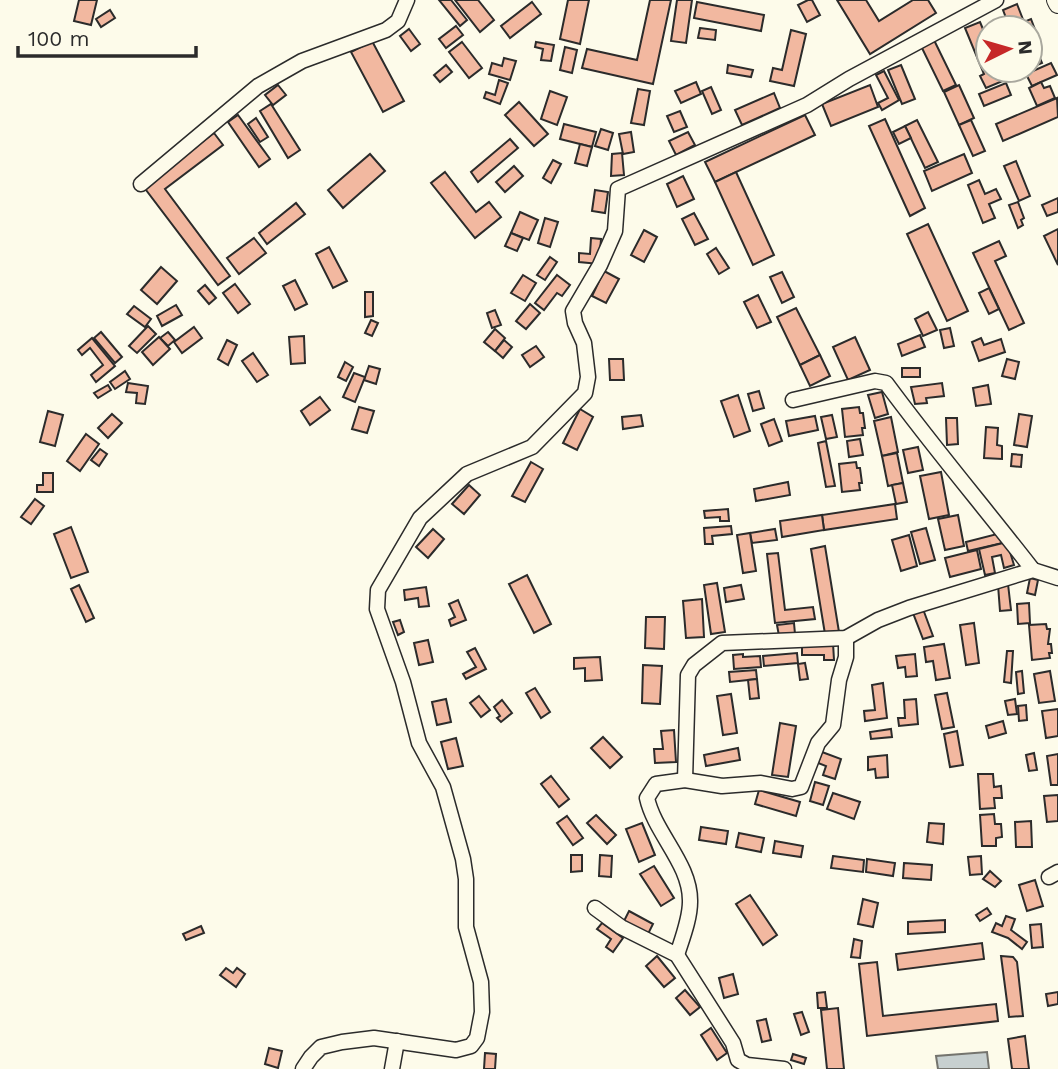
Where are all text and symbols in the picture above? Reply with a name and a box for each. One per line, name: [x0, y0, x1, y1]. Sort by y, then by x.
scale bar: [18, 14, 196, 58]
north arrow: [974, 14, 1044, 84]
text: 100 m: [28, 26, 90, 51]
text: N: [1013, 40, 1038, 56]

